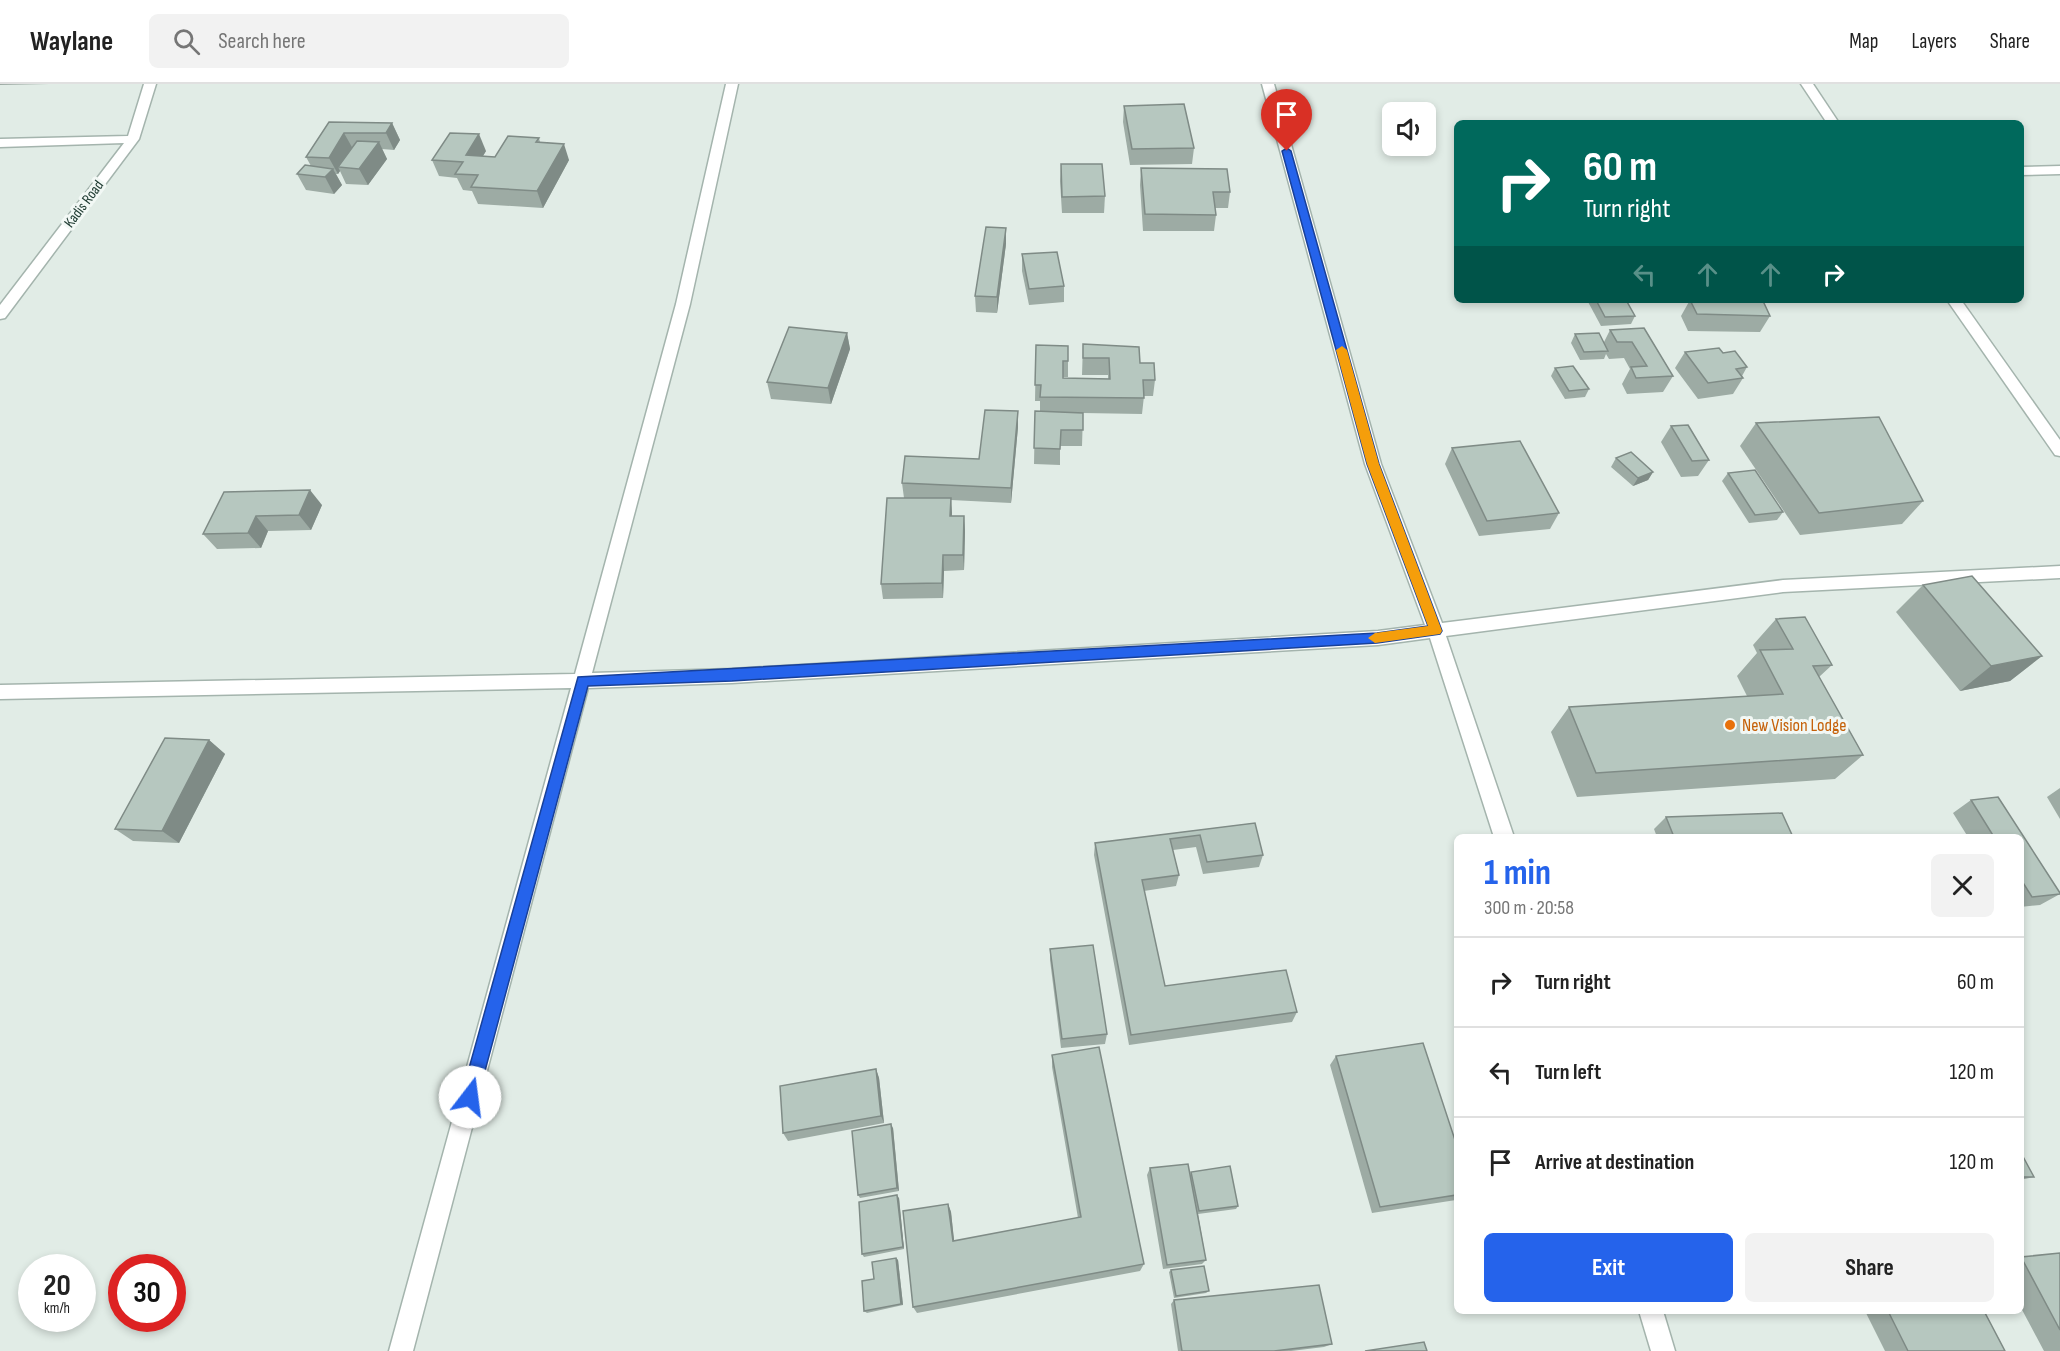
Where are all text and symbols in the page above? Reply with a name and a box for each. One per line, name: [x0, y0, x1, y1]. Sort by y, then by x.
search box: [149, 14, 569, 68]
text: Waylane: [30, 25, 113, 58]
icon: search: [170, 25, 203, 58]
text: Search here: [218, 28, 306, 55]
text: Map: [1849, 29, 1878, 54]
text: Layers: [1911, 29, 1957, 54]
text: Share: [1990, 29, 2030, 54]
pin: [1261, 89, 1312, 151]
icon: arrive: [1270, 98, 1303, 131]
map controls: [1382, 102, 1436, 156]
button: sound: [1382, 102, 1436, 156]
text: 60 m: [1583, 142, 1657, 193]
icon: right: [1484, 144, 1562, 222]
street label: Kadis Road: [60, 177, 108, 231]
text: Turn right: [1583, 193, 1670, 225]
icon: left: [1628, 258, 1661, 291]
icon: ahead: [1691, 258, 1724, 291]
icon: ahead: [1754, 258, 1787, 291]
icon: right: [1817, 258, 1850, 291]
place label: New Vision Lodge: [1742, 715, 1846, 736]
marker: New Vision Lodge: [1723, 718, 1737, 732]
text: 1 min: [1484, 852, 1551, 895]
button: close: [1931, 854, 1994, 917]
text: 300 m · 20:58: [1484, 896, 1574, 920]
icon: right: [1484, 966, 1517, 999]
text: Turn right: [1535, 969, 1611, 996]
text: 60 m: [1957, 969, 1994, 996]
icon: left: [1484, 1056, 1517, 1089]
text: Turn left: [1535, 1059, 1601, 1086]
text: 120 m: [1950, 1059, 1994, 1086]
position arrow: [438, 1065, 502, 1129]
icon: arrive: [1484, 1146, 1517, 1179]
text: Arrive at destination: [1535, 1149, 1694, 1176]
text: 120 m: [1950, 1149, 1994, 1176]
button: Exit: [1484, 1233, 1733, 1302]
button: Share: [1745, 1233, 1994, 1302]
speed limit sign: 30: [108, 1254, 186, 1332]
text: 20: [43, 1268, 71, 1304]
text: km/h: [44, 1299, 70, 1318]

